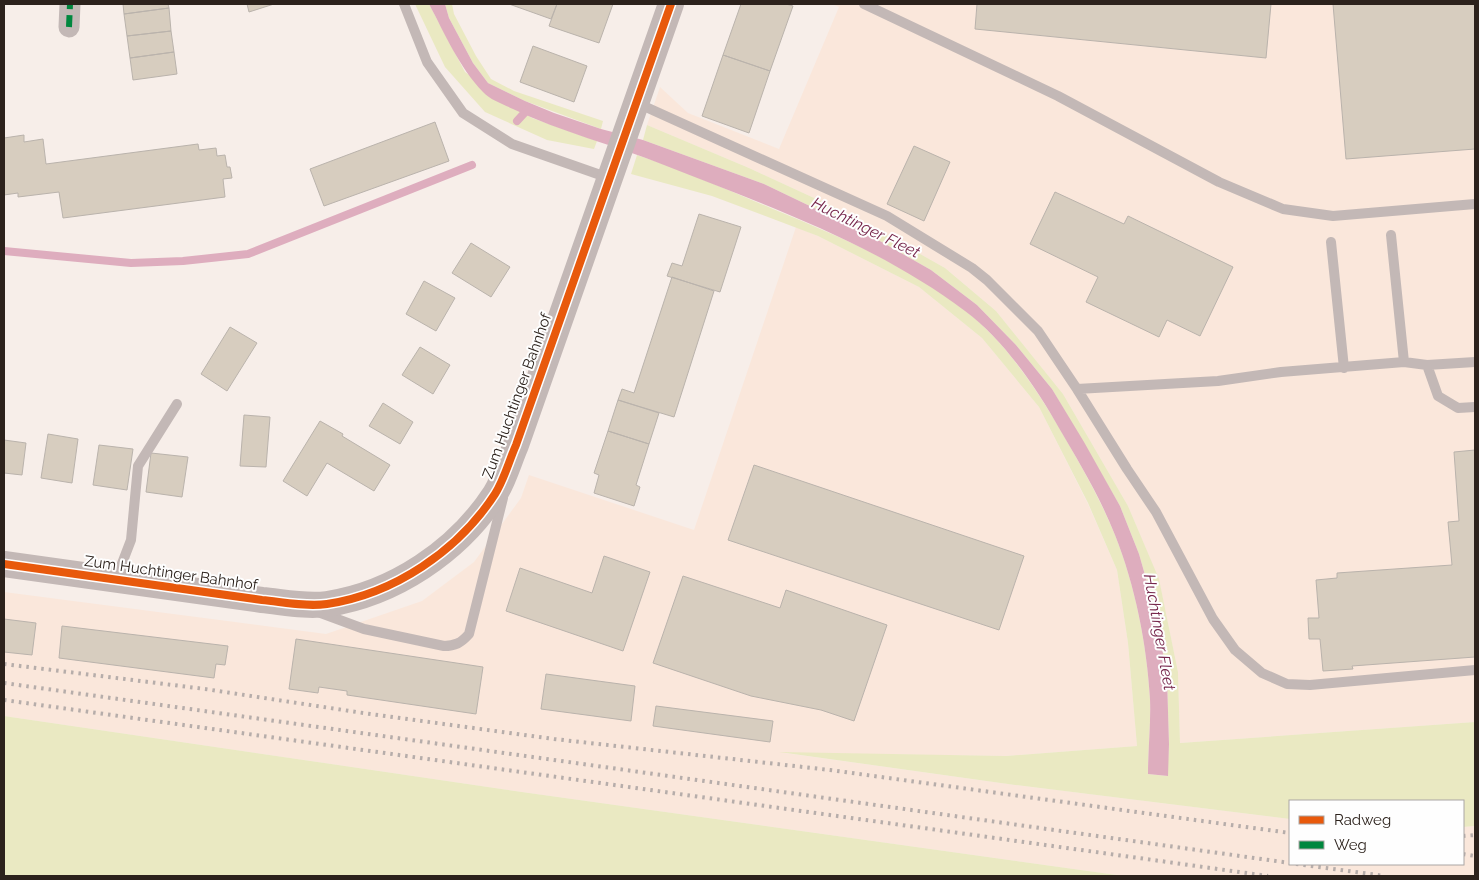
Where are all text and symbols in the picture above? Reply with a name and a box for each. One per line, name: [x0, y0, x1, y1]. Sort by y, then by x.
water label: Huchtinger Fleet: [809, 193, 924, 262]
street label: Zum Huchtinger Bahnhof: [479, 310, 556, 481]
street label: Zum Huchtinger Bahnhof: [83, 552, 260, 594]
water label: Huchtinger Fleet: [1140, 572, 1179, 693]
legend: [1289, 800, 1464, 865]
text: Radweg: [1334, 811, 1391, 829]
text: Weg: [1334, 836, 1367, 854]

